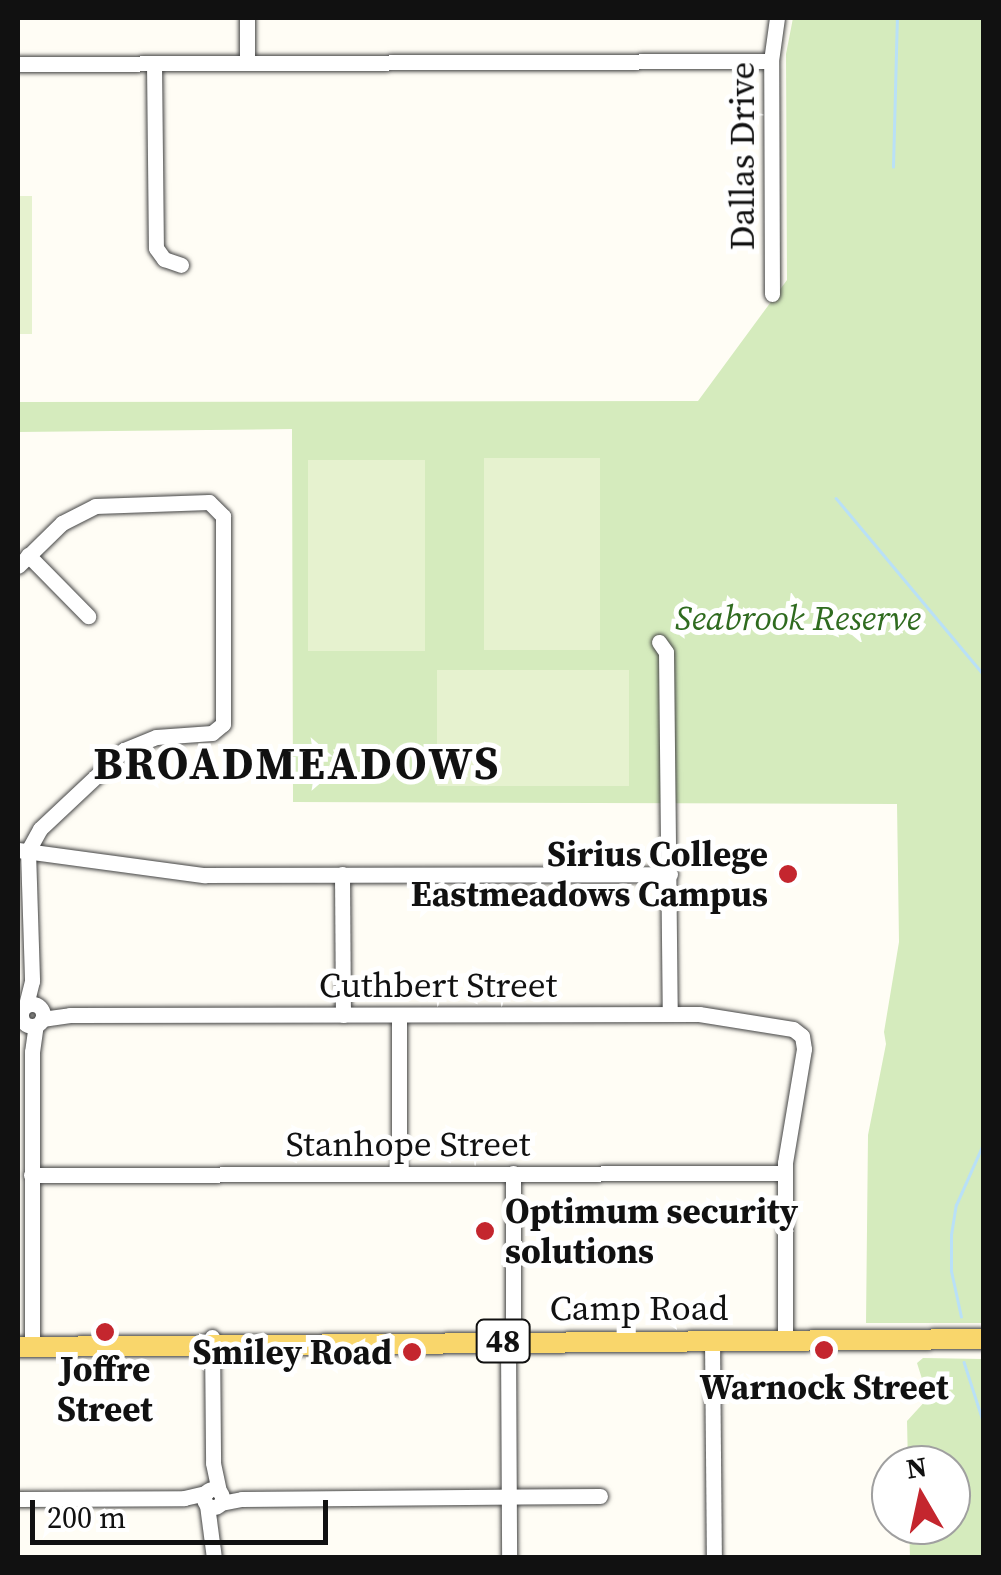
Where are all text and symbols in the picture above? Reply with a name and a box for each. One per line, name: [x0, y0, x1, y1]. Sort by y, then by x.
street label: Dallas Drive: [721, 62, 763, 250]
park label: Seabrook Reserve: [675, 597, 921, 639]
district label: BROADMEADOWS: [93, 737, 501, 791]
place label: Sirius College Eastmeadows Campus: [411, 833, 768, 915]
marker: Sirius College Eastmeadows Campus: [777, 863, 799, 885]
street label: Cuthbert Street: [319, 964, 557, 1006]
street label: Stanhope Street: [286, 1123, 530, 1165]
place label: Optimum security solutions: [505, 1190, 798, 1272]
marker: Optimum security solutions: [474, 1220, 496, 1242]
street label: Camp Road: [550, 1287, 728, 1329]
road number: 48: [476, 1314, 530, 1368]
marker: Joffre Street: [94, 1321, 116, 1343]
place label: Smiley Road: [193, 1331, 392, 1373]
marker: Warnock Street: [813, 1339, 835, 1361]
marker: Smiley Road: [401, 1341, 423, 1363]
place label: Joffre Street: [57, 1348, 153, 1430]
place label: Warnock Street: [699, 1366, 949, 1408]
north arrow: [871, 1445, 971, 1545]
text: N: [904, 1447, 930, 1488]
scale bar: [35, 1480, 332, 1542]
text: 200 m: [47, 1497, 126, 1538]

